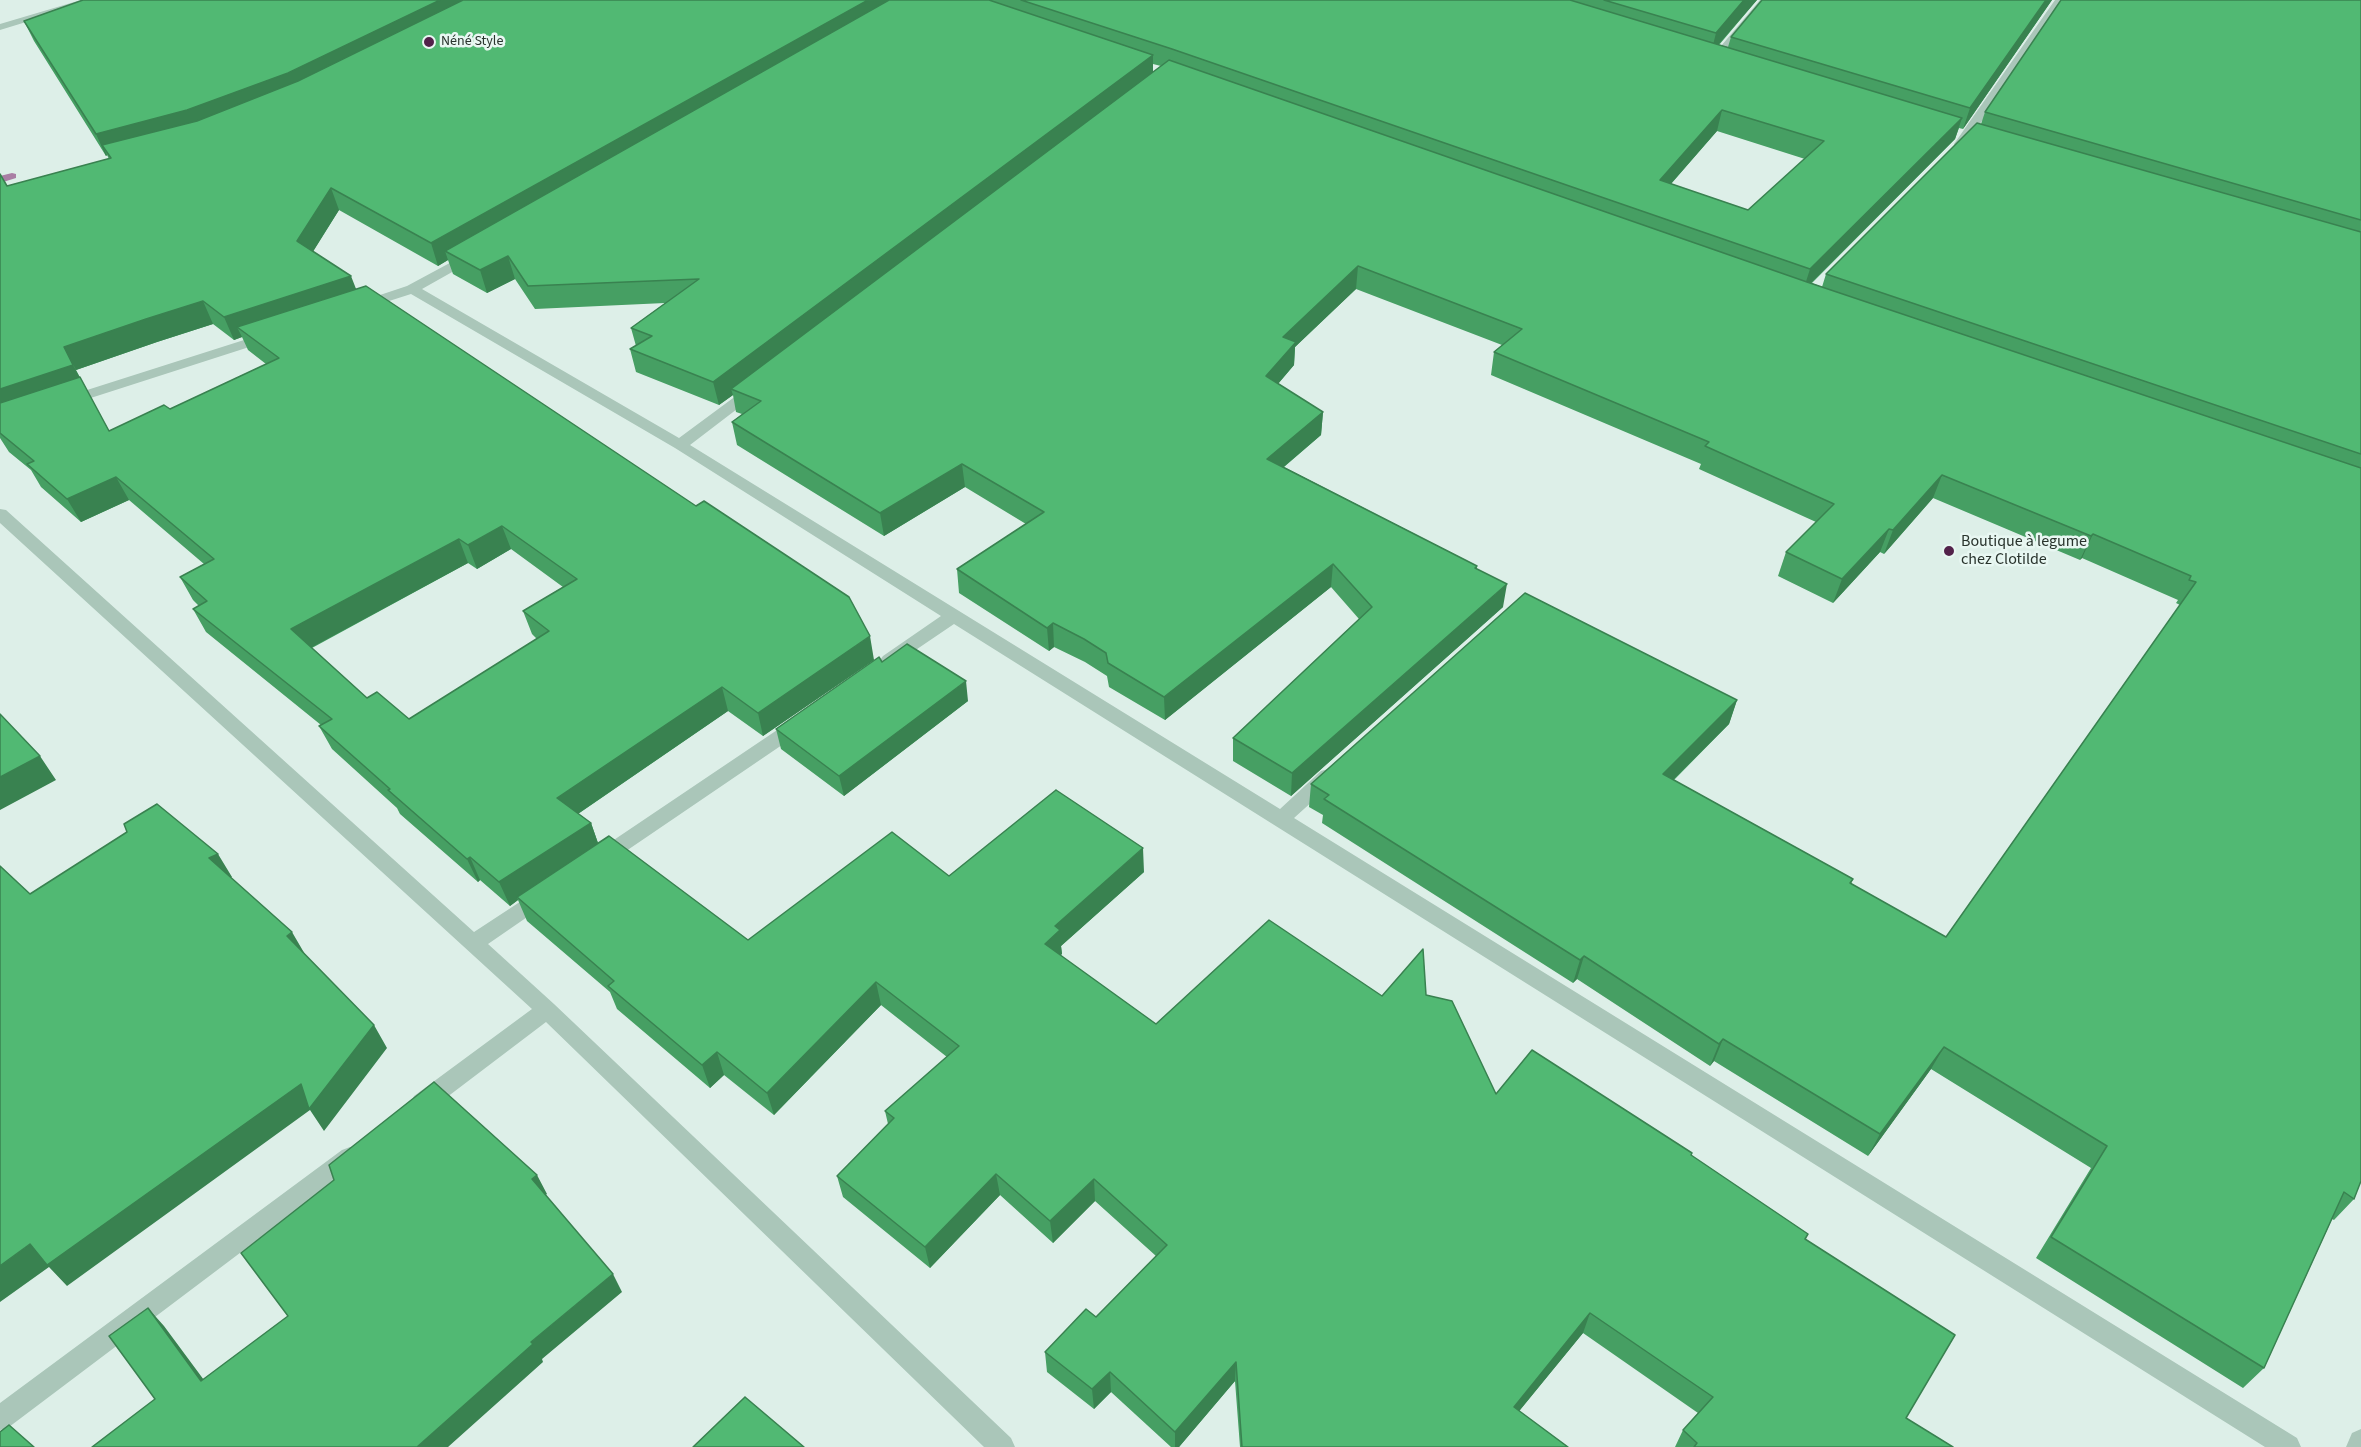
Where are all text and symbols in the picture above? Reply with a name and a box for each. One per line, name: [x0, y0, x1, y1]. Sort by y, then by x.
place label: Néné Style: [441, 34, 503, 50]
marker: Néné Style: [422, 35, 436, 49]
place label: Boutique à legume chez Clotilde: [1961, 532, 2087, 570]
marker: Boutique à legume chez Clotilde: [1942, 544, 1956, 558]

